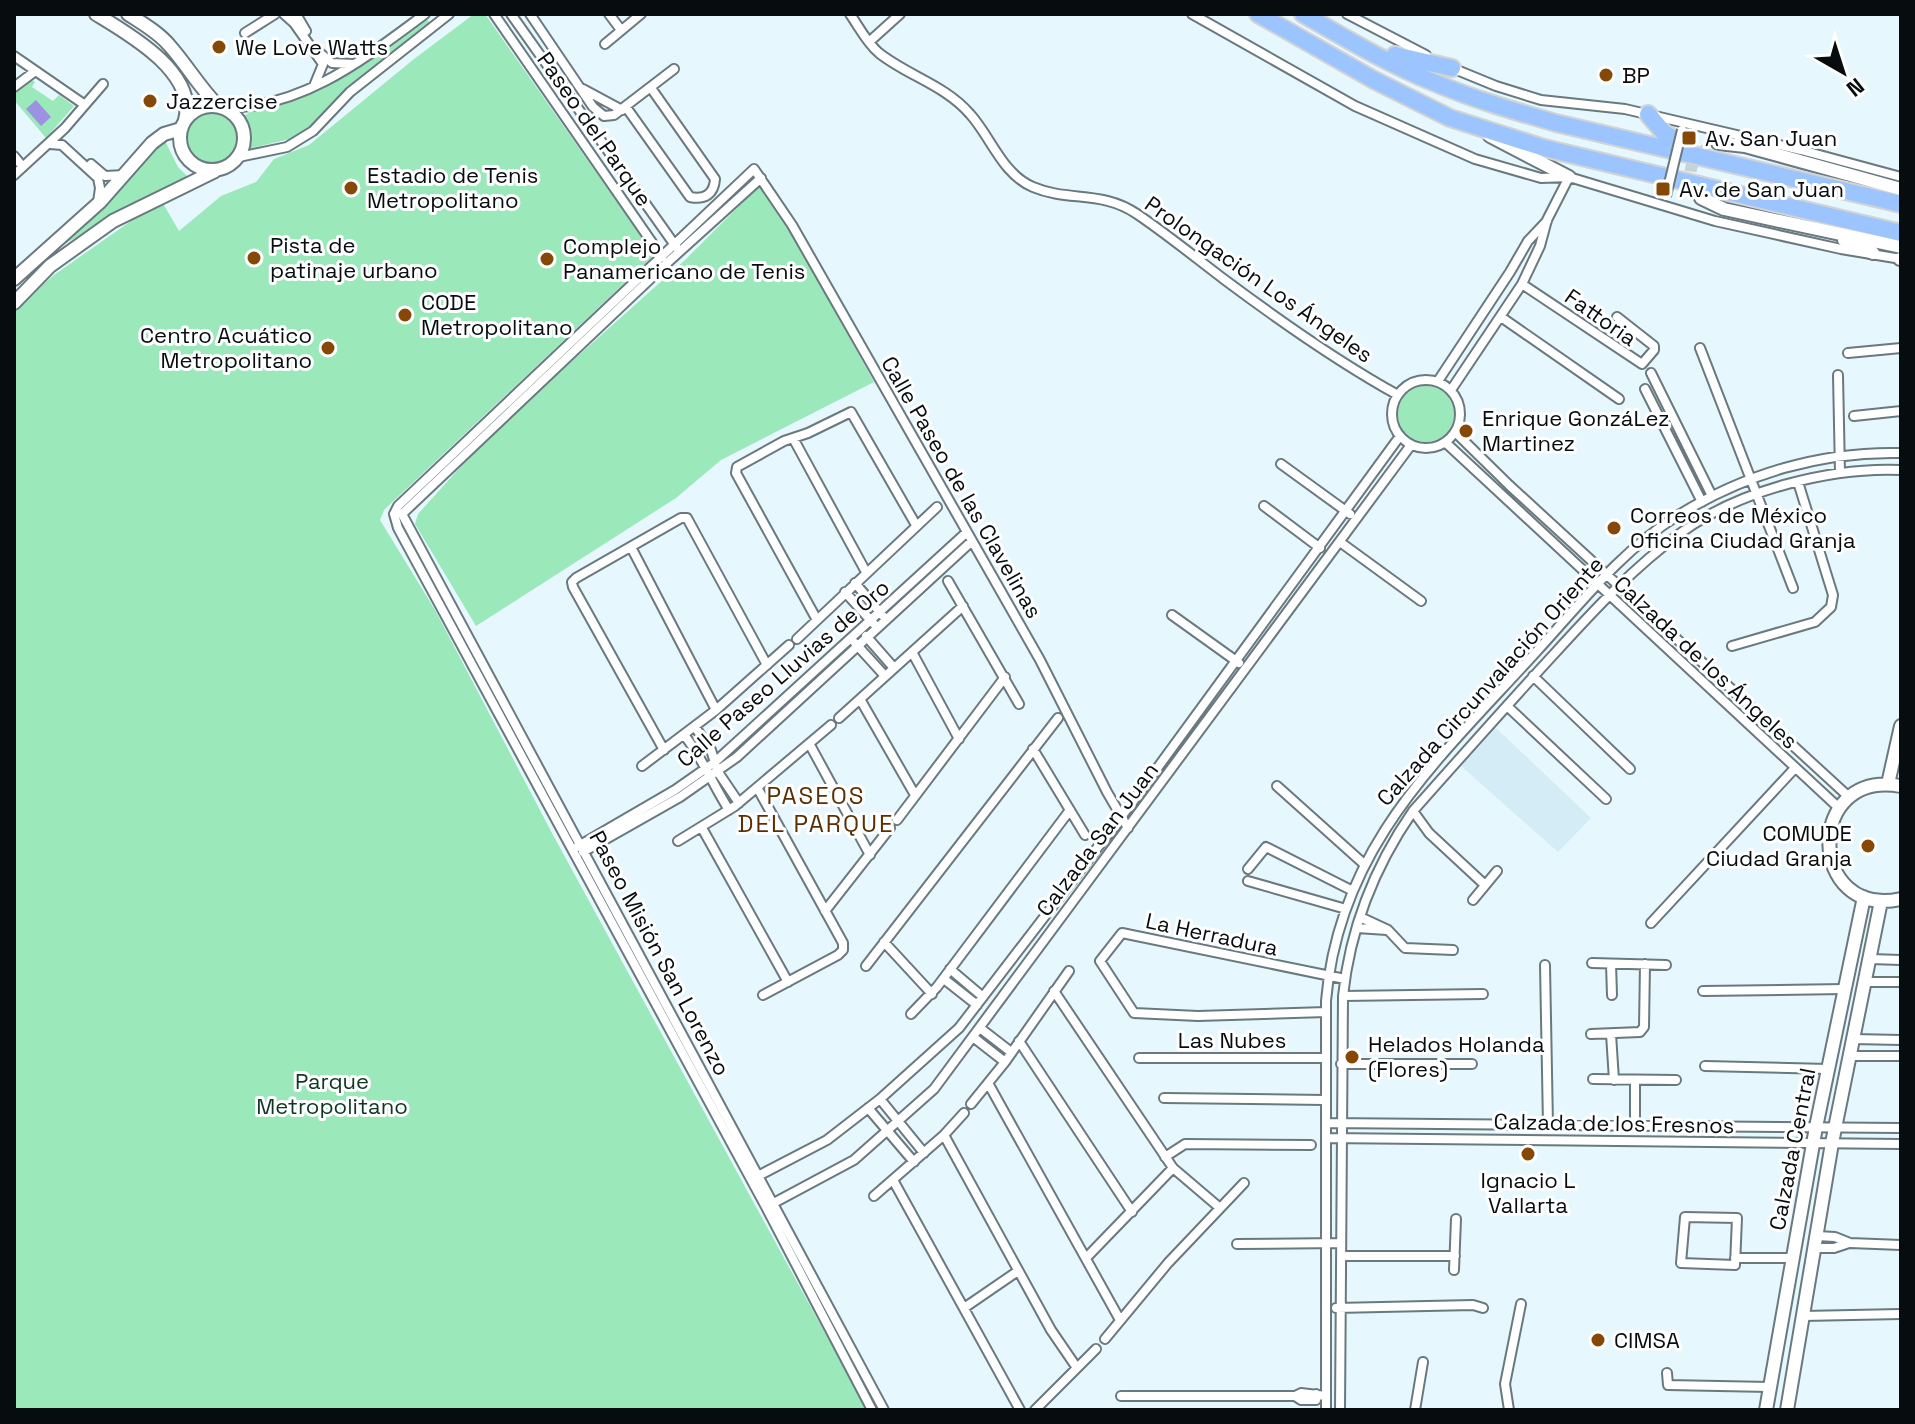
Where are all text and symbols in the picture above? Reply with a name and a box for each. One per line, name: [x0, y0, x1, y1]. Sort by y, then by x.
north arrow: [1803, 32, 1883, 112]
place label: We Love Watts: [235, 33, 388, 61]
marker: We Love Watts: [210, 38, 228, 56]
street label: Paseo del Parque: [531, 47, 659, 211]
place label: BP: [1622, 61, 1650, 89]
marker: BP: [1597, 66, 1615, 84]
text: N: [1841, 72, 1870, 103]
place label: Jazzercise: [166, 87, 278, 115]
marker: Jazzercise: [141, 92, 159, 110]
place label: Av. San Juan: [1705, 124, 1837, 152]
marker: Av. San Juan: [1680, 129, 1698, 147]
place label: Estadio de Tenis Metropolitano: [367, 161, 538, 214]
place label: Av. de San Juan: [1679, 175, 1844, 203]
marker: Estadio de Tenis Metropolitano: [342, 179, 360, 197]
marker: Av. de San Juan: [1654, 180, 1672, 198]
street label: Prolongación Los Ángeles: [1140, 190, 1378, 368]
place label: Pista de patinaje urbano: [270, 231, 438, 284]
place label: Complejo Panamericano de Tenis: [563, 232, 805, 285]
marker: Pista de patinaje urbano: [245, 249, 263, 267]
marker: Complejo Panamericano de Tenis: [538, 250, 556, 268]
street label: Fattoria: [1560, 282, 1643, 352]
place label: CODE Metropolitano: [421, 288, 573, 341]
marker: CODE Metropolitano: [396, 306, 414, 324]
place label: Centro Acuático Metropolitano: [140, 321, 312, 374]
marker: Centro Acuático Metropolitano: [319, 339, 337, 357]
street label: Calle Paseo de las Clavelinas: [875, 351, 1049, 623]
place label: Enrique GonzáLez Martinez: [1482, 404, 1670, 457]
marker: Enrique GonzáLez Martinez: [1457, 422, 1475, 440]
place label: Correos de México Oficina Ciudad Granja: [1630, 501, 1856, 554]
marker: Correos de México Oficina Ciudad Granja: [1605, 519, 1623, 537]
street label: Calzada Circunvalación Oriente: [1370, 550, 1610, 812]
street label: Calzada de los Ángeles: [1608, 569, 1804, 755]
street label: Calle Paseo Lluvias de Oro: [671, 573, 895, 773]
street label: Calzada San Juan: [1030, 756, 1164, 922]
district label: PASEOS DEL PARQUE: [738, 780, 894, 839]
place label: COMUDE Ciudad Granja: [1706, 819, 1852, 872]
street label: Paseo Misión San Lorenzo: [583, 826, 737, 1080]
marker: COMUDE Ciudad Granja: [1859, 837, 1877, 855]
street label: La Herradura: [1143, 906, 1281, 962]
street label: Las Nubes: [1178, 1026, 1286, 1054]
place label: Helados Holanda (Flores): [1368, 1030, 1545, 1083]
marker: Helados Holanda (Flores): [1343, 1048, 1361, 1066]
street label: Calzada Central: [1763, 1065, 1821, 1233]
park label: Parque Metropolitano: [256, 1067, 408, 1120]
street label: Calzada de los Fresnos: [1494, 1107, 1734, 1139]
marker: Ignacio L Vallarta: [1519, 1145, 1537, 1163]
place label: Ignacio L Vallarta: [1480, 1166, 1576, 1219]
place label: CIMSA: [1614, 1326, 1680, 1354]
marker: CIMSA: [1589, 1331, 1607, 1349]

